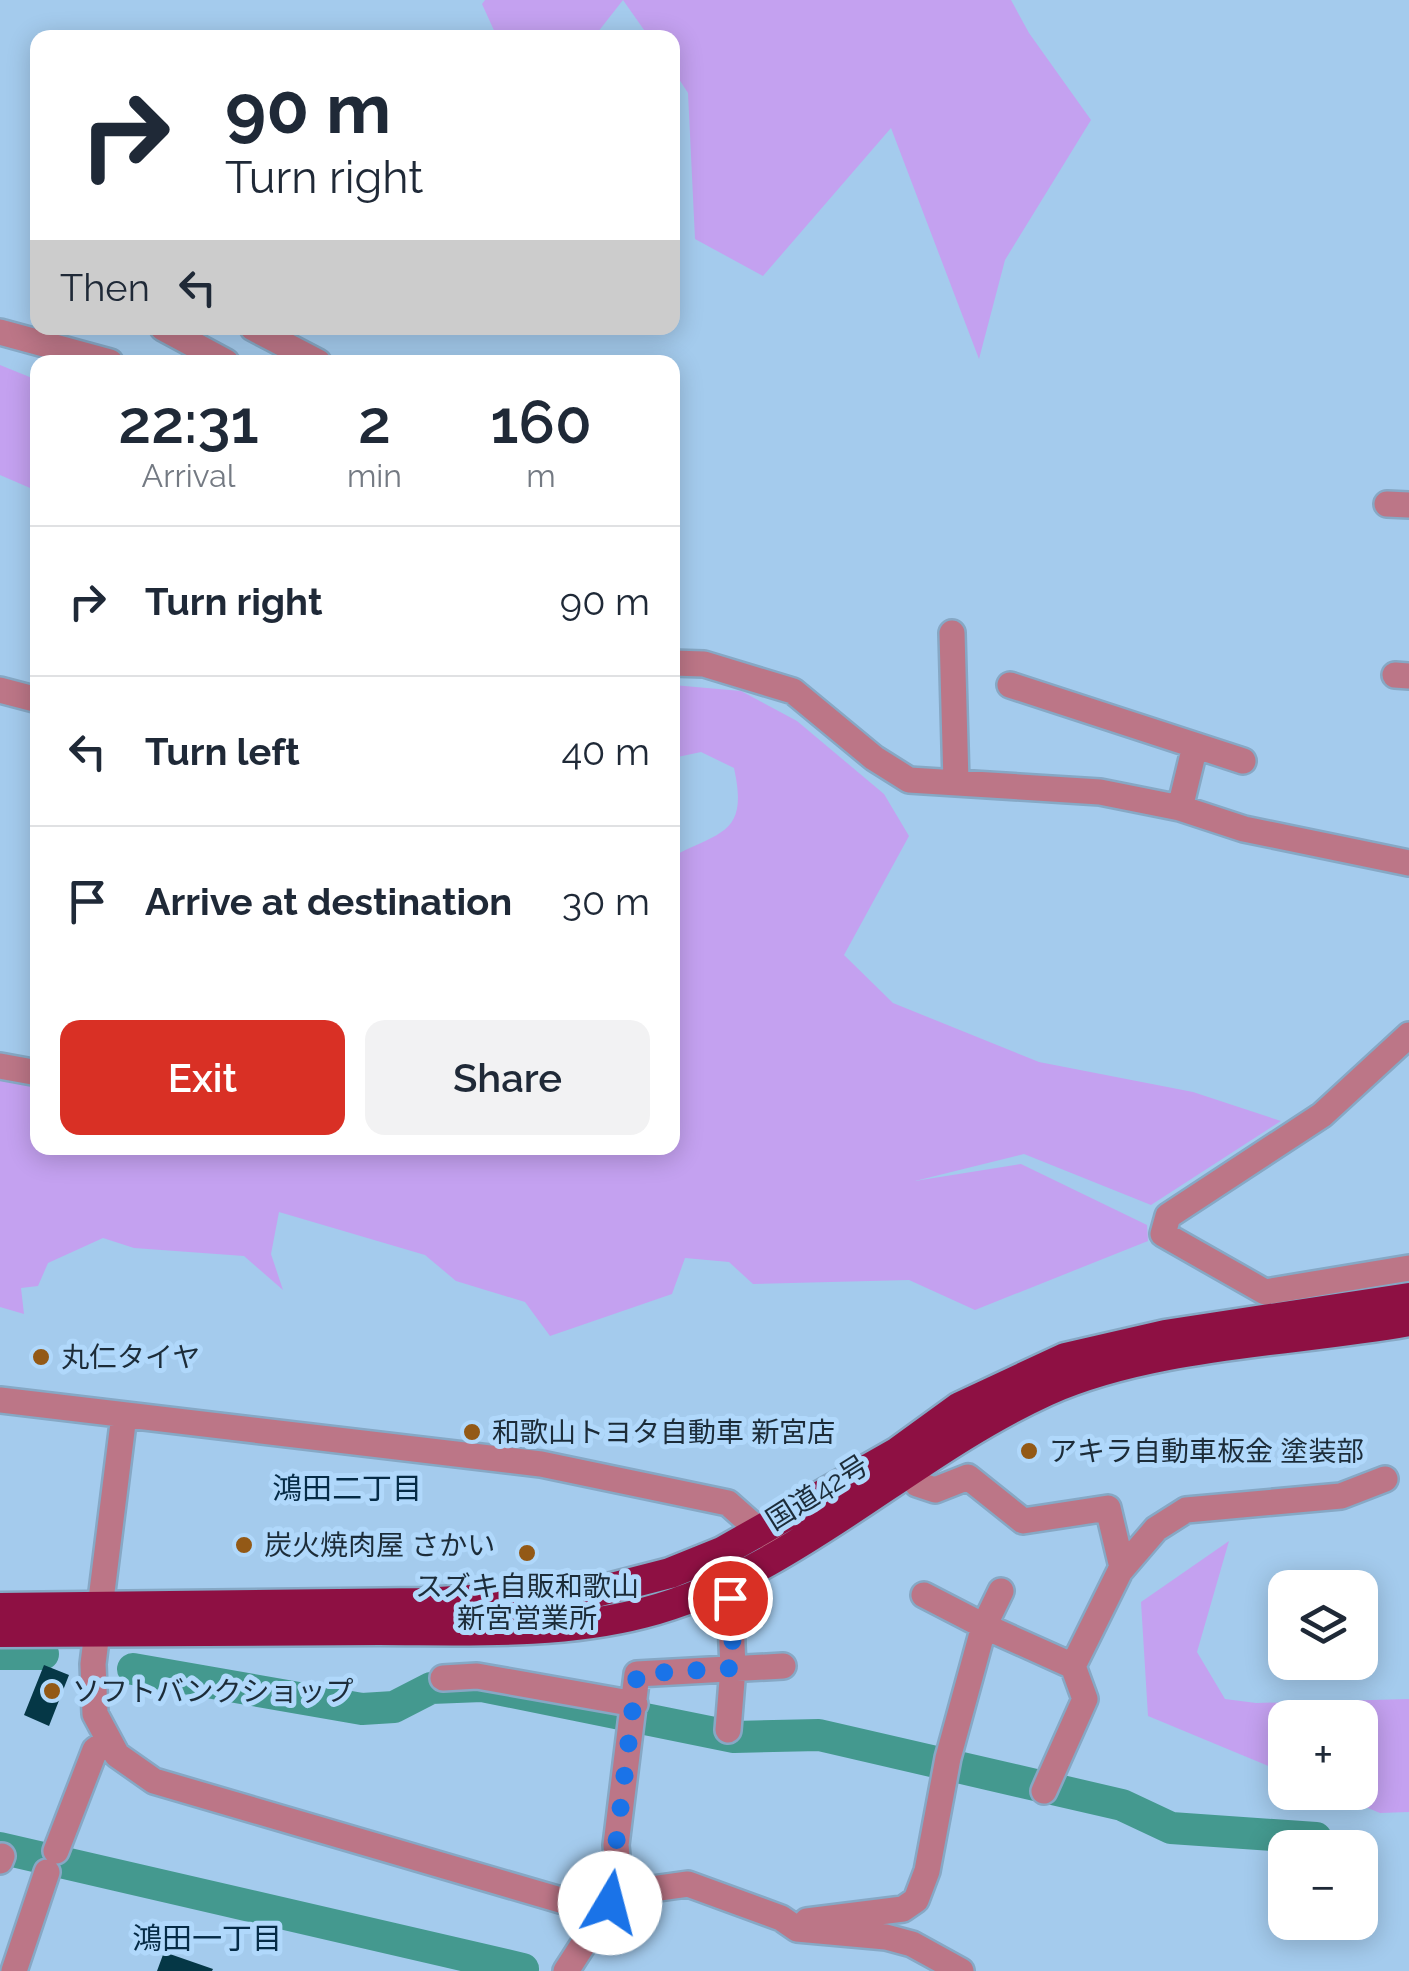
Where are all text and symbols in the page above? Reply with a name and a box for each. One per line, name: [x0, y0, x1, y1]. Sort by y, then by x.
text: 90 m: [225, 67, 391, 149]
icon: right: [60, 70, 190, 200]
text: Turn right: [225, 151, 423, 204]
icon: left: [170, 260, 225, 315]
text: Then: [60, 265, 150, 310]
text: 22:31: [118, 387, 259, 457]
text: 2: [358, 387, 391, 457]
text: 160: [490, 387, 592, 457]
text: Arrival: [142, 457, 235, 494]
text: min: [347, 457, 402, 494]
text: m: [526, 457, 556, 494]
icon: right: [60, 574, 115, 629]
text: Turn right: [145, 579, 322, 624]
text: 90 m: [560, 579, 650, 624]
icon: left: [60, 724, 115, 779]
text: Turn left: [145, 729, 300, 774]
text: 40 m: [561, 729, 650, 774]
icon: arrive: [60, 874, 115, 929]
text: Arrive at destination: [145, 879, 512, 924]
text: 30 m: [562, 879, 650, 924]
button: Exit: [60, 1020, 345, 1135]
button: Share: [365, 1020, 650, 1135]
place label: 丸仁タイヤ: [61, 1341, 200, 1374]
marker: 丸仁タイヤ: [30, 1346, 52, 1368]
place label: 和歌山トヨタ自動車 新宮店: [492, 1416, 835, 1449]
marker: 和歌山トヨタ自動車 新宮店: [461, 1421, 483, 1443]
place label: アキラ自動車板金 塗装部: [1049, 1435, 1364, 1468]
marker: アキラ自動車板金 塗装部: [1018, 1440, 1040, 1462]
street label: 国道42号: [760, 1448, 874, 1537]
district label: 鴻田二丁目: [272, 1471, 422, 1506]
place label: 炭火焼肉屋 さかい: [264, 1529, 495, 1562]
marker: 炭火焼肉屋 さかい: [233, 1534, 255, 1556]
marker: スズキ自販和歌山 新宮営業所: [516, 1542, 538, 1564]
pin: [688, 1556, 773, 1641]
place label: スズキ自販和歌山 新宮営業所: [415, 1570, 639, 1635]
map controls: [1268, 1570, 1378, 1940]
button: layers: [1268, 1570, 1378, 1680]
icon: arrive: [703, 1571, 758, 1626]
place label: ソフトバンクショップ: [72, 1675, 353, 1708]
marker: ソフトバンクショップ: [41, 1680, 63, 1702]
button: +: [1268, 1700, 1378, 1810]
button: −: [1268, 1830, 1378, 1940]
position arrow: [558, 1851, 662, 1955]
district label: 鴻田一丁目: [132, 1921, 282, 1956]

